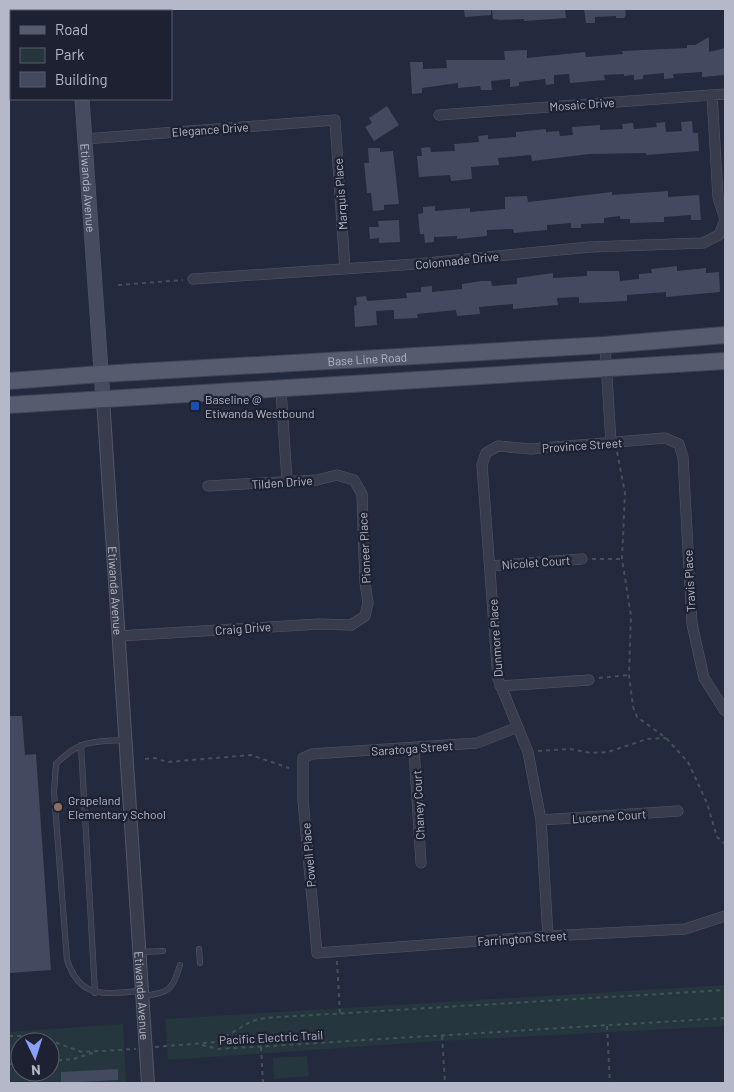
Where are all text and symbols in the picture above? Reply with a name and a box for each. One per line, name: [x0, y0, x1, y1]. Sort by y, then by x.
legend: [10, 10, 172, 100]
text: Road: [55, 20, 88, 38]
text: Park: [55, 45, 85, 63]
text: Building: [55, 70, 108, 88]
street label: Mosaic Drive: [549, 95, 615, 113]
street label: Elegance Drive: [171, 119, 249, 139]
street label: Etiwanda Avenue: [78, 143, 98, 233]
street label: Marquis Place: [331, 158, 349, 230]
street label: Colonnade Drive: [414, 249, 500, 271]
street label: Base Line Road: [327, 349, 408, 368]
place label: Baseline @ Etiwanda Westbound: [205, 392, 315, 420]
marker: Baseline @ Etiwanda Westbound: [189, 400, 201, 412]
street label: Province Street: [541, 435, 623, 455]
street label: Tilden Drive: [251, 473, 313, 491]
street label: Pioneer Place: [355, 512, 373, 584]
street label: Etiwanda Avenue: [106, 546, 126, 635]
street label: Travis Place: [680, 550, 698, 612]
street label: Nicolet Court: [501, 553, 571, 571]
street label: Dunmore Place: [485, 598, 505, 678]
street label: Craig Drive: [214, 619, 272, 637]
street label: Saratoga Street: [371, 738, 453, 758]
street label: Chaney Court: [409, 770, 427, 840]
place label: Grapeland Elementary School: [68, 793, 166, 821]
marker: Grapeland Elementary School: [52, 801, 64, 813]
street label: Lucerne Court: [571, 806, 647, 826]
street label: Powell Place: [298, 822, 318, 888]
street label: Farrington Street: [477, 928, 567, 948]
street label: Etiwanda Avenue: [132, 951, 152, 1041]
street label: Pacific Electric Trail: [219, 1027, 323, 1047]
north arrow: [10, 1032, 60, 1082]
text: N: [31, 1062, 41, 1079]

